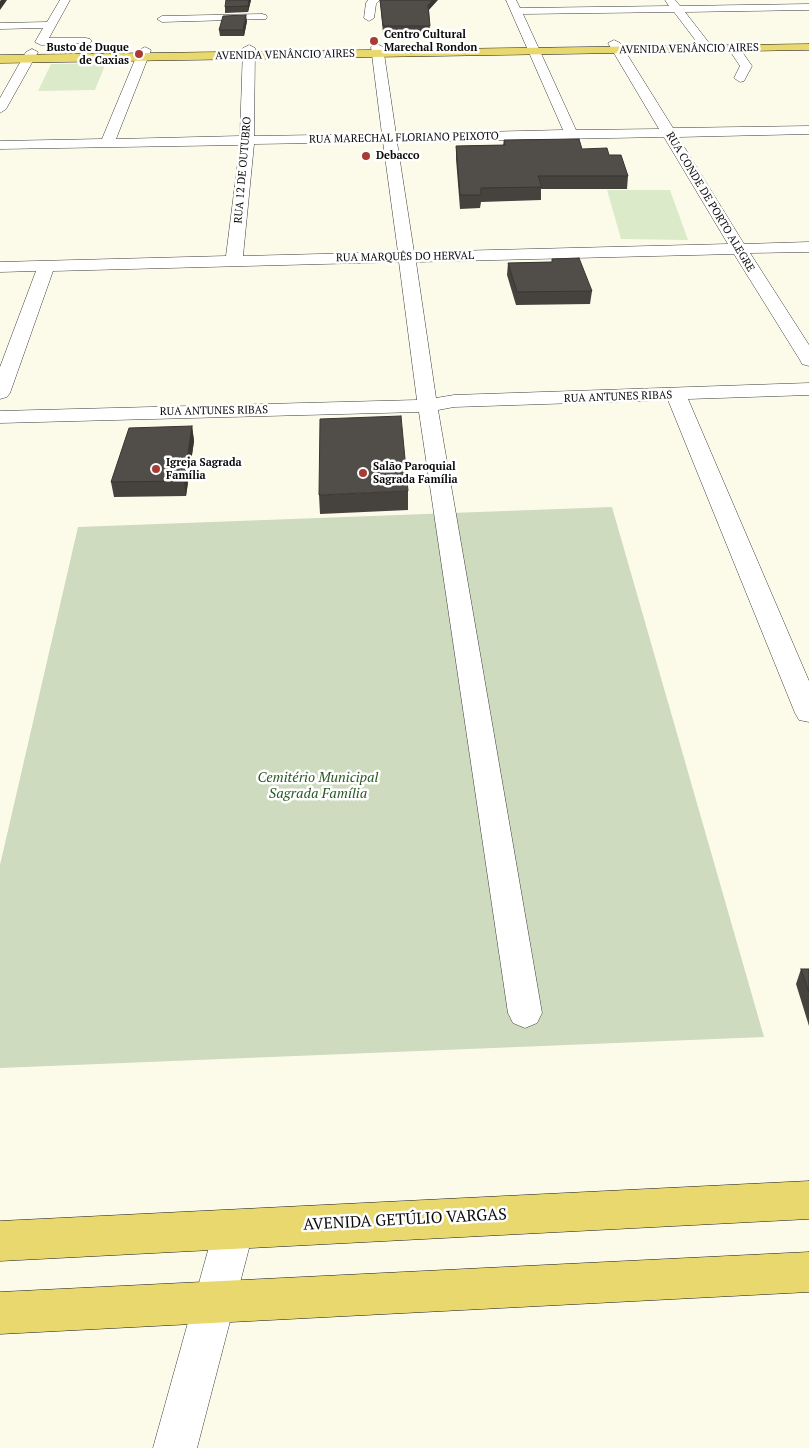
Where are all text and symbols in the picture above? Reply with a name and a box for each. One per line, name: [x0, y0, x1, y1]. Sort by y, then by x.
place label: Centro Cultural Marechal Rondon: [384, 28, 477, 54]
marker: Centro Cultural Marechal Rondon: [368, 35, 380, 47]
place label: Busto de Duque de Caxias: [47, 41, 129, 67]
street label: AVENIDA VENÂNCIO AIRES: [619, 41, 759, 57]
street label: AVENIDA VENÂNCIO AIRES: [215, 47, 355, 63]
marker: Busto de Duque de Caxias: [133, 48, 145, 60]
street label: RUA 12 DE OUTUBRO: [232, 116, 254, 224]
street label: RUA MARECHAL FLORIANO PEIXOTO: [309, 130, 499, 146]
street label: RUA CONDE DE PORTO ALEGRE: [663, 130, 757, 274]
place label: Debacco: [376, 149, 419, 163]
marker: Debacco: [360, 150, 372, 162]
street label: RUA MARQUÊS DO HERVAL: [336, 249, 474, 265]
street label: RUA ANTUNES RIBAS: [564, 389, 672, 405]
street label: RUA ANTUNES RIBAS: [160, 403, 268, 419]
place label: Igreja Sagrada Família: [166, 456, 242, 482]
place label: Salão Paroquial Sagrada Família: [373, 460, 458, 486]
marker: Igreja Sagrada Família: [150, 463, 162, 475]
marker: Salão Paroquial Sagrada Família: [357, 467, 369, 479]
park label: Cemitério Municipal Sagrada Família: [258, 770, 378, 802]
street label: AVENIDA GETÚLIO VARGAS: [303, 1205, 507, 1235]

